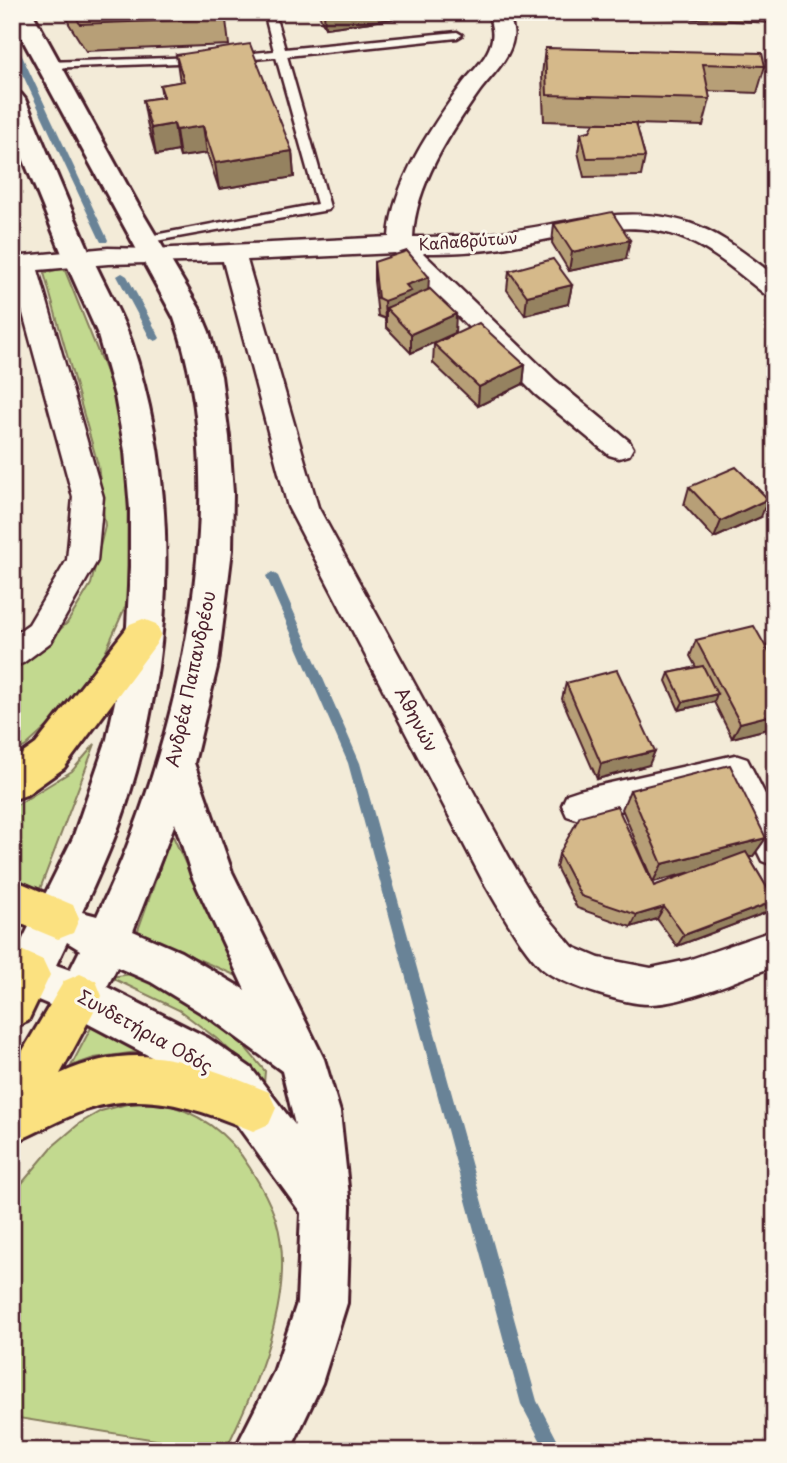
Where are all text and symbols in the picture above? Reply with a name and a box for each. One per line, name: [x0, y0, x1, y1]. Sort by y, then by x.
street label: Καλαβρύτων: [418, 225, 518, 255]
street label: Ανδρέα Παπανδρέου: [158, 588, 221, 769]
street label: Αθηνών: [389, 682, 446, 757]
street label: Συνδετήρια Οδός: [73, 982, 218, 1079]

